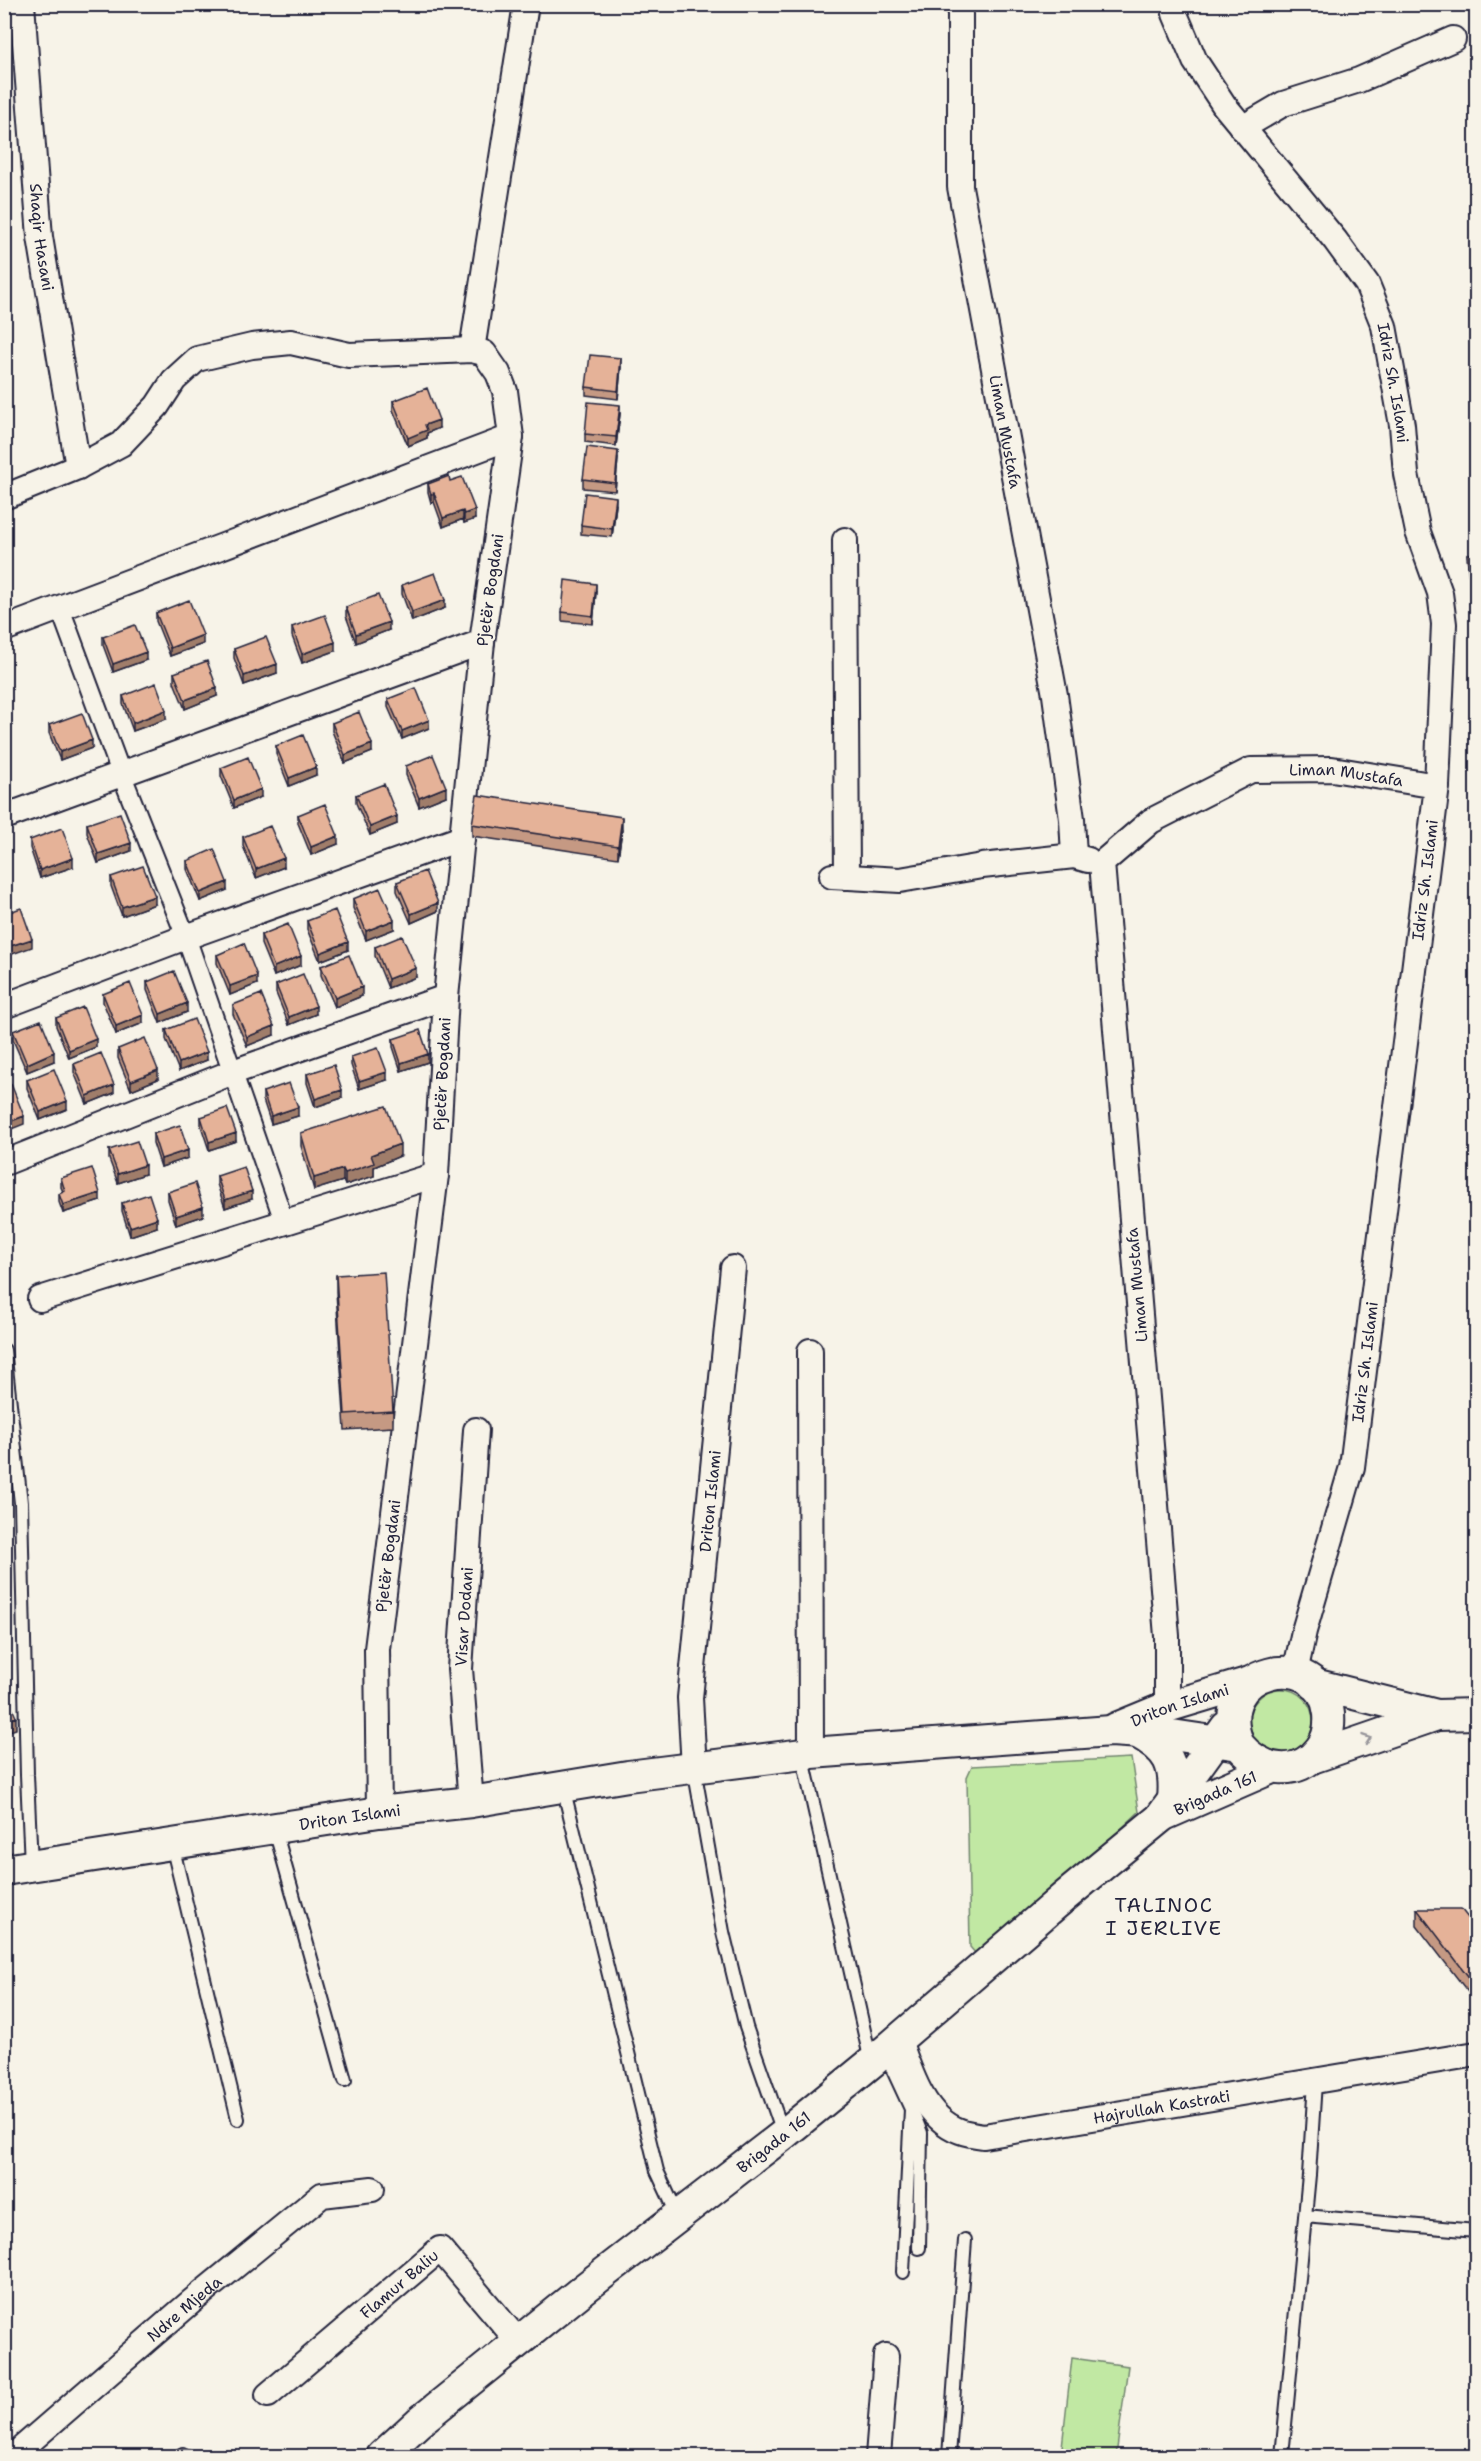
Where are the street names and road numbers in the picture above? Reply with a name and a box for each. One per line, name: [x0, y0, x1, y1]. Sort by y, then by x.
street label: Shaqir Hasani: [25, 182, 59, 293]
street label: Idriz Sh. Islami: [1373, 321, 1414, 444]
street label: Liman Mustafa: [985, 373, 1027, 490]
street label: Pjetër Bogdani: [472, 532, 508, 648]
street label: Liman Mustafa: [1289, 758, 1405, 791]
street label: Idriz Sh. Islami: [1407, 818, 1443, 942]
street label: Pjetër Bogdani: [429, 1017, 455, 1131]
street label: Liman Mustafa: [1122, 1227, 1152, 1343]
street label: Idriz Sh. Islami: [1347, 1300, 1383, 1424]
street label: Driton Islami: [694, 1449, 725, 1553]
street label: Pjetër Bogdani: [371, 1498, 405, 1614]
street label: Visar Dodani: [450, 1566, 477, 1667]
street label: Driton Islami: [1128, 1678, 1231, 1731]
street label: Brigada 161: [1170, 1765, 1260, 1820]
street label: Driton Islami: [298, 1799, 402, 1835]
street label: Hajrullah Kastrati: [1092, 2085, 1232, 2128]
street label: Brigada 161: [732, 2106, 815, 2178]
street label: Flamur Baliu: [355, 2244, 443, 2323]
street label: Ndre Mjeda: [142, 2271, 226, 2346]

